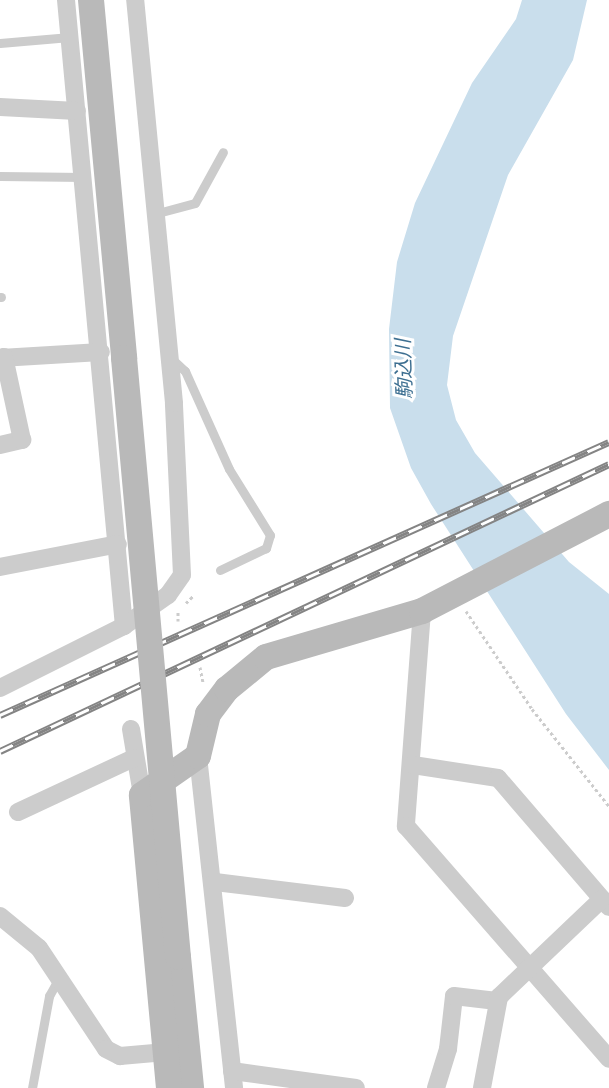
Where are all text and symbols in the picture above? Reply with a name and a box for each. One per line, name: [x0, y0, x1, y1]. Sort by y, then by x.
water label: 駒込川: [391, 339, 417, 399]

